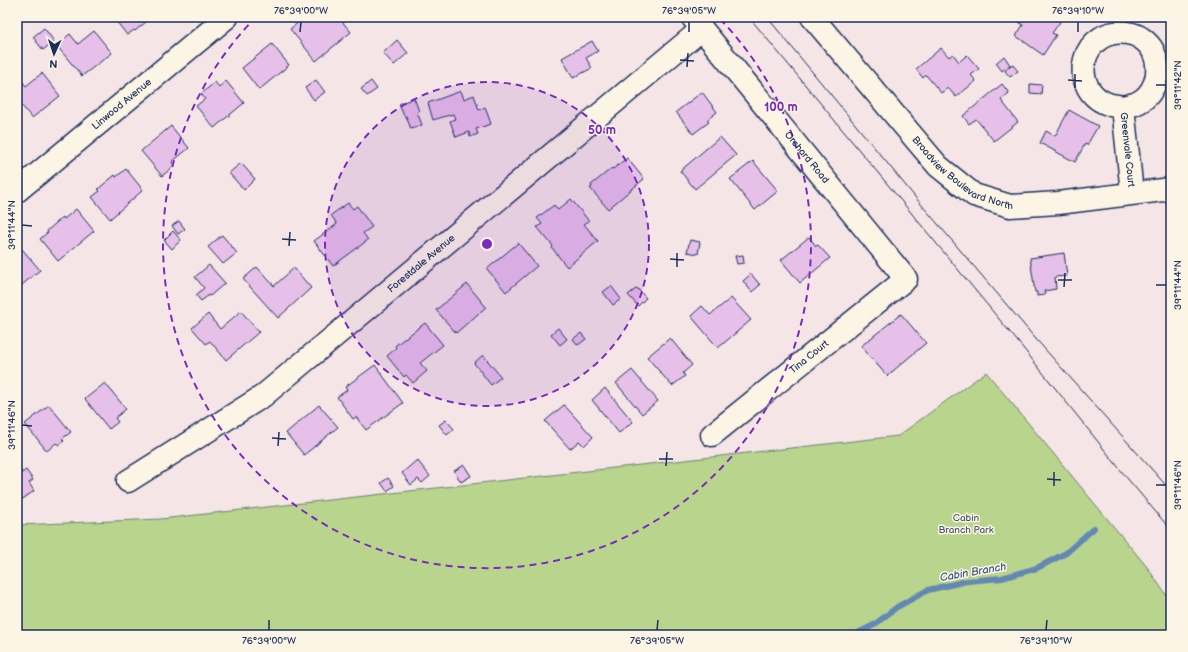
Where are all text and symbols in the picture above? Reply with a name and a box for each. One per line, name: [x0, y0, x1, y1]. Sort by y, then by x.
text: 76°39'00"W: [274, 5, 328, 17]
text: 76°39'05"W: [662, 5, 716, 17]
text: 76°39'10"W: [1052, 5, 1104, 17]
north arrow: [34, 34, 74, 74]
text: N: [49, 57, 58, 70]
text: 39°11'42"N: [1172, 60, 1184, 110]
street label: Linwood Avenue: [90, 76, 154, 132]
text: 100 m: [764, 100, 798, 115]
street label: Greenvale Court: [1118, 112, 1137, 188]
text: 50 m: [588, 123, 616, 138]
street label: Orchard Road: [782, 129, 832, 186]
street label: Broadview Boulevard North: [910, 134, 1014, 212]
text: 39°11'44"N: [6, 200, 18, 250]
street label: Forestdale Avenue: [385, 232, 458, 295]
centre of rings: [480, 237, 494, 251]
text: 39°11'44"N: [1172, 260, 1184, 310]
street label: Tina Court: [787, 338, 831, 376]
text: 39°11'46"N: [6, 400, 18, 450]
text: 39°11'46"N: [1172, 460, 1184, 510]
park label: Cabin Branch Park: [938, 512, 994, 536]
water label: Cabin Branch: [939, 560, 1007, 584]
text: 76°39'00"W: [242, 635, 296, 647]
text: 76°39'05"W: [630, 635, 684, 647]
text: 76°39'10"W: [1020, 635, 1072, 647]

